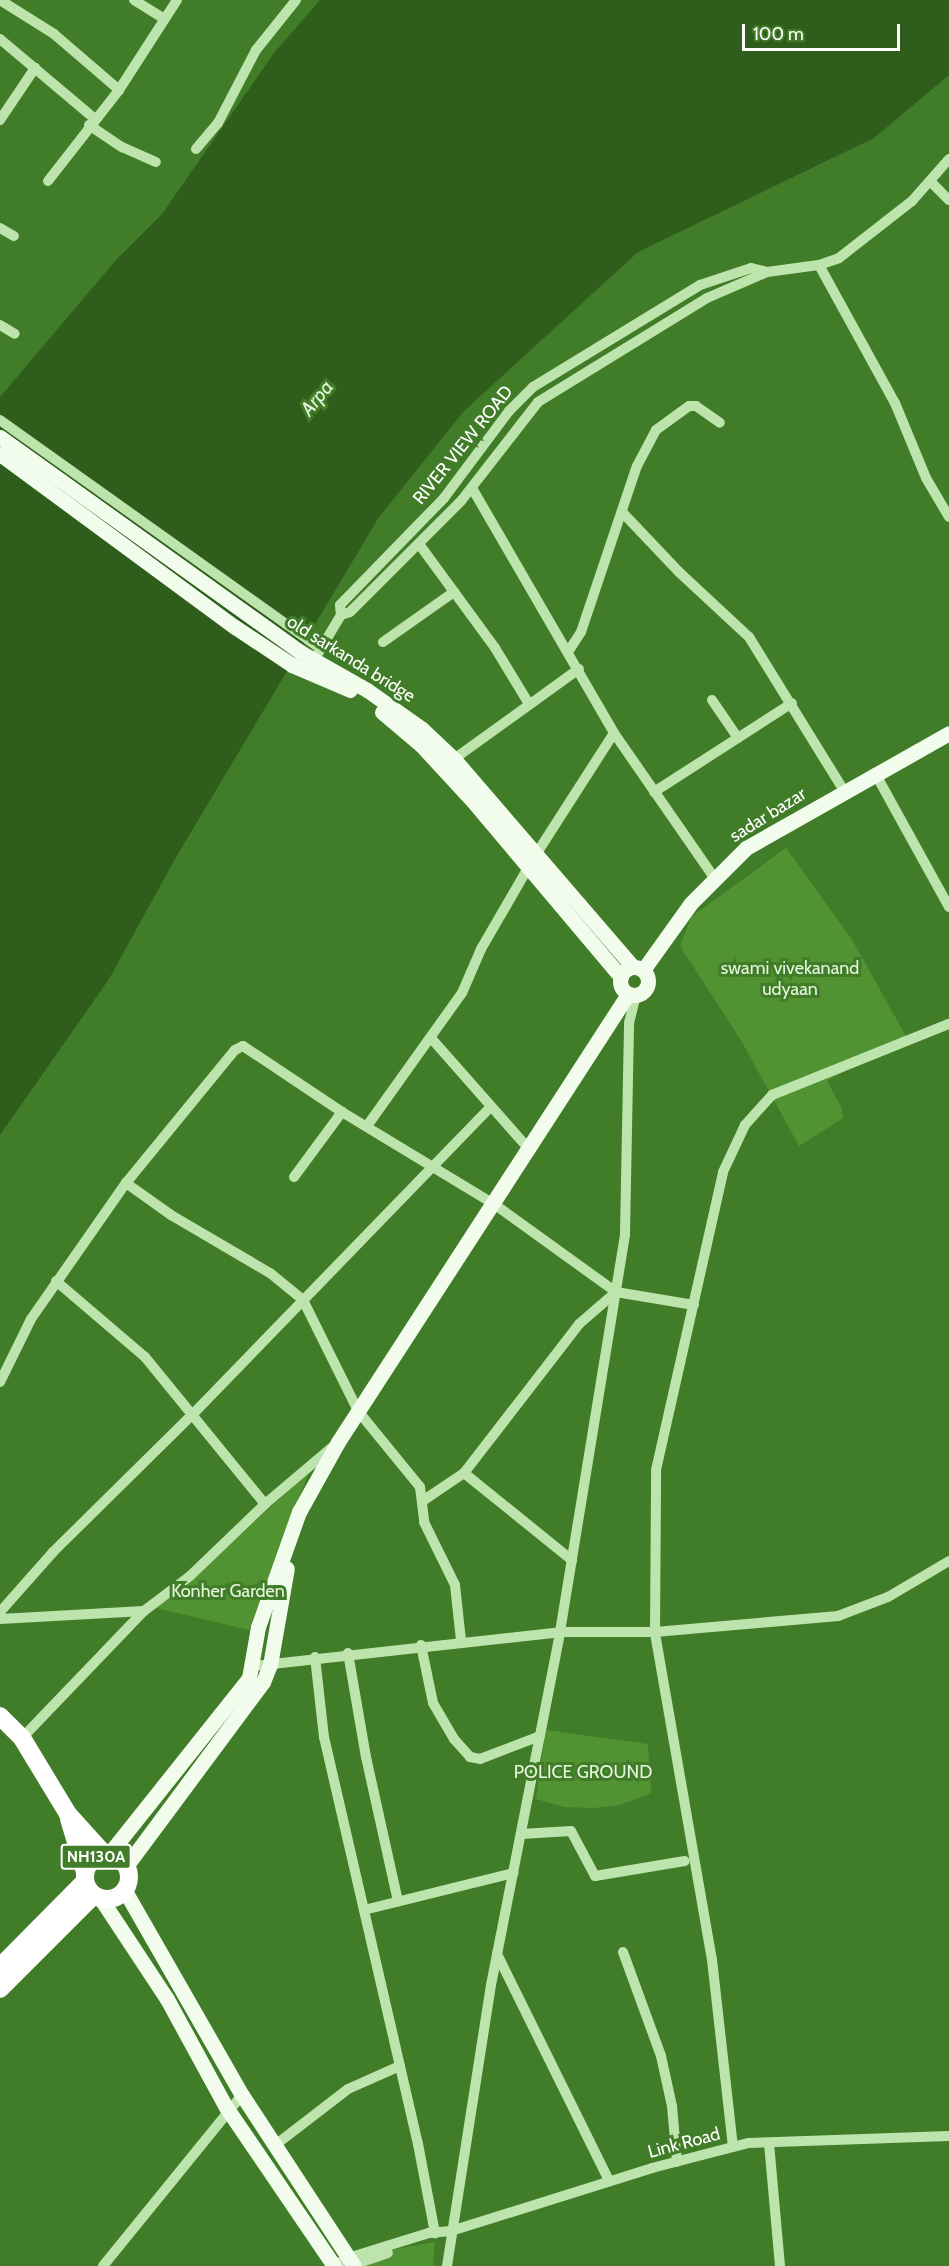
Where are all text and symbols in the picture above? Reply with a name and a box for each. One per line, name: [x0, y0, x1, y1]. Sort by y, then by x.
scale bar: [745, 12, 902, 50]
text: 100 m: [753, 23, 804, 45]
water label: Arpa: [295, 375, 339, 421]
street label: RIVER VIEW ROAD: [408, 381, 518, 509]
street label: old sarkanda bridge: [283, 611, 419, 707]
street label: sadar bazar: [726, 783, 810, 847]
park label: swami vivekanand udyaan: [721, 958, 859, 1000]
park label: Konher Garden: [171, 1580, 285, 1602]
park label: POLICE GROUND: [514, 1761, 652, 1783]
road number: NH130A: [60, 1844, 132, 1870]
street label: Link Road: [645, 2123, 723, 2163]

